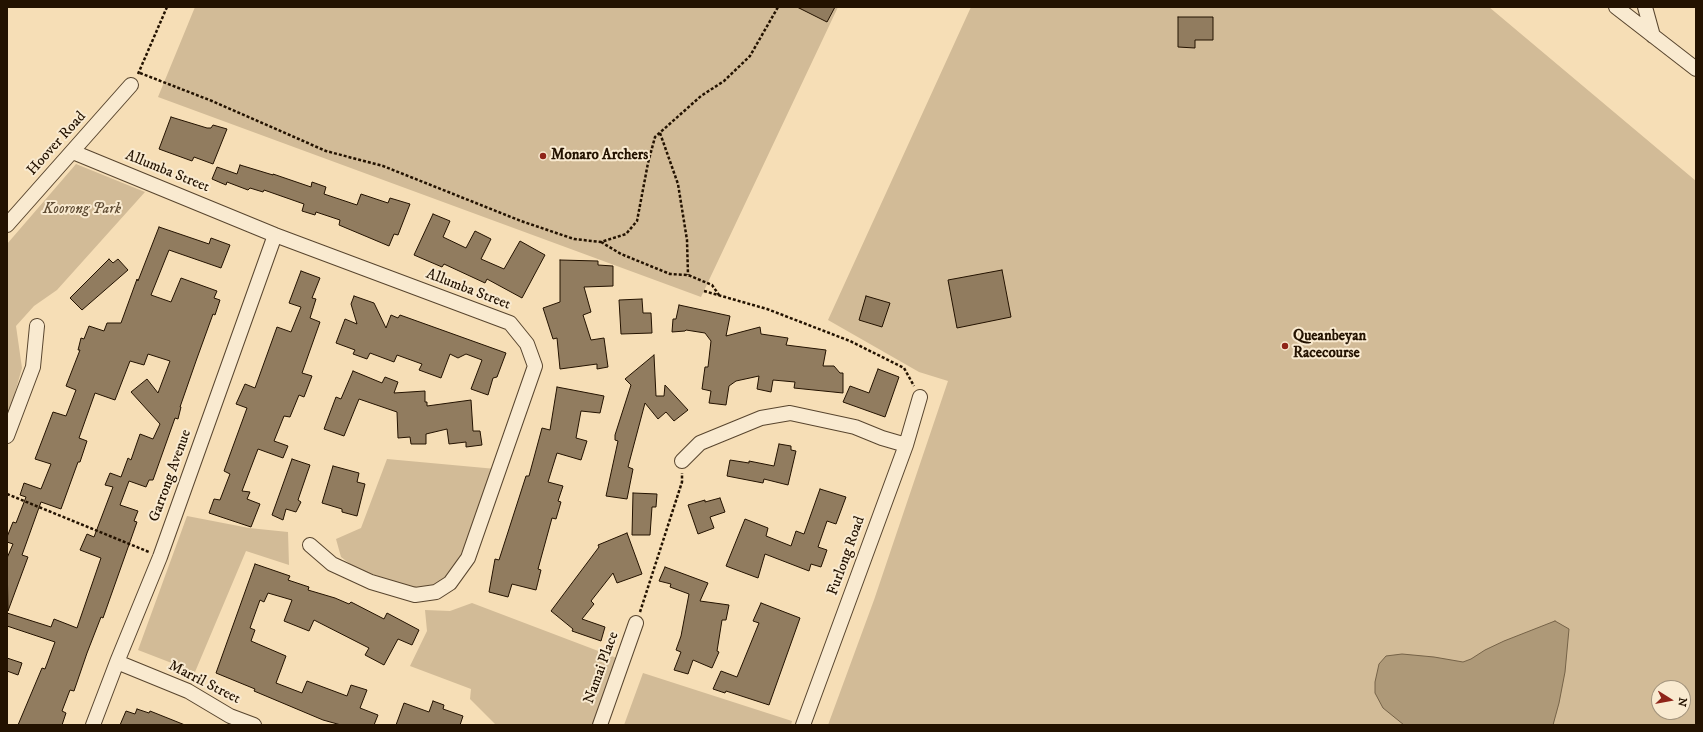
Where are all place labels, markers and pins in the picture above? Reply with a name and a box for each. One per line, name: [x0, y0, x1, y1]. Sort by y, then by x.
place label: Monaro Archers: [551, 147, 648, 165]
marker: Monaro Archers: [538, 151, 548, 161]
place label: Queanbeyan Racecourse: [1293, 328, 1366, 363]
marker: Queanbeyan Racecourse: [1280, 341, 1290, 351]

